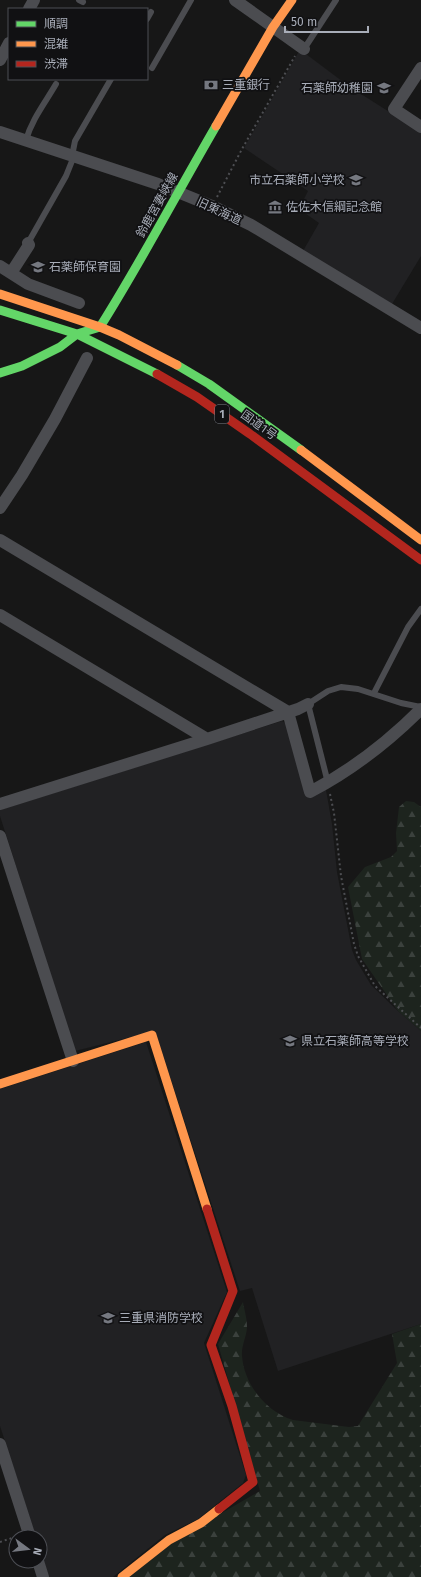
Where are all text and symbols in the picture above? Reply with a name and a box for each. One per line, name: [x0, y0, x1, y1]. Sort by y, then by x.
legend: [8, 8, 148, 80]
scale bar: [285, 8, 368, 34]
text: 50 m: [291, 15, 317, 29]
text: 順調: [44, 17, 68, 31]
text: 混雑: [44, 37, 68, 51]
text: 渋滞: [44, 57, 68, 71]
bank icon: 三重銀行: [203, 77, 219, 93]
place label: 三重銀行: [222, 78, 270, 92]
school or university icon: 石薬師幼稚園: [376, 80, 392, 96]
place label: 石薬師幼稚園: [301, 81, 373, 95]
street label: 鈴鹿宮妻峡線: [133, 170, 181, 240]
school or university icon: 市立石薬師小学校: [348, 172, 364, 188]
place label: 市立石薬師小学校: [249, 173, 345, 187]
street label: 旧東海道: [194, 195, 244, 227]
museum icon: 佐佐木信綱記念館: [267, 199, 283, 215]
place label: 佐佐木信綱記念館: [286, 200, 382, 214]
school or university icon: 石薬師保育園: [30, 259, 46, 275]
place label: 石薬師保育園: [49, 260, 121, 274]
road number: 1: [215, 405, 229, 423]
street label: 国道1号: [238, 407, 280, 443]
school or university icon: 県立石薬師高等学校: [282, 1033, 298, 1049]
place label: 県立石薬師高等学校: [301, 1034, 409, 1048]
school or university icon: 三重県消防学校: [100, 1310, 116, 1326]
place label: 三重県消防学校: [119, 1311, 203, 1325]
north arrow: [8, 1529, 48, 1569]
text: N: [30, 1546, 44, 1557]

